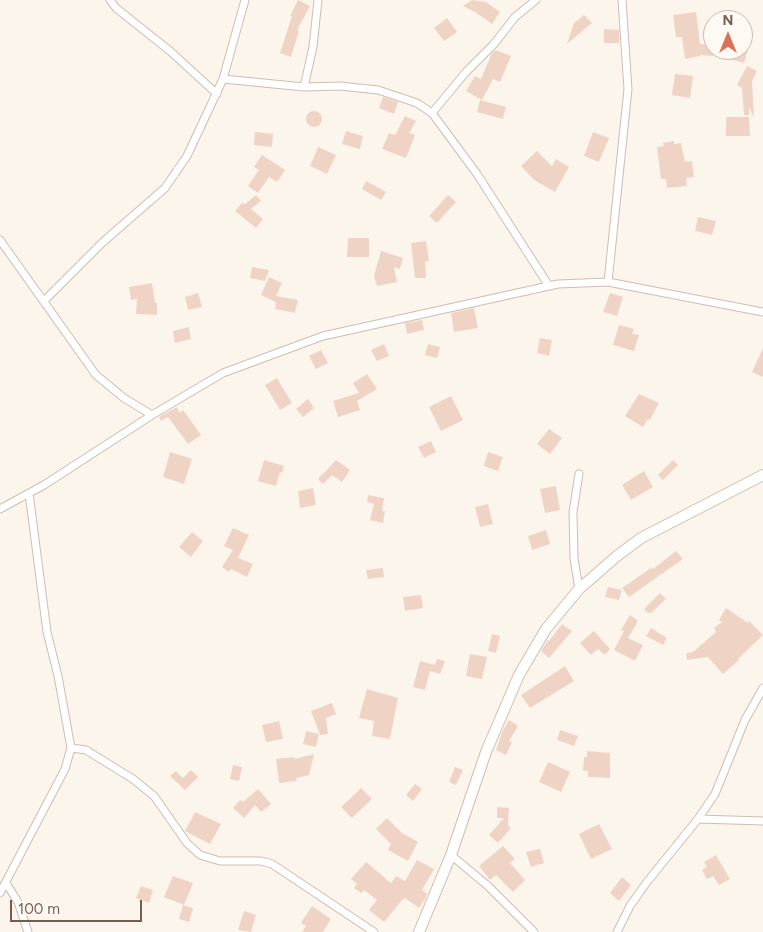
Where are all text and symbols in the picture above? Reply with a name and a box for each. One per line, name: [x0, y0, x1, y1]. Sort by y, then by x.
north arrow: [703, 10, 753, 60]
text: N: [723, 12, 733, 29]
scale bar: [12, 890, 145, 922]
text: 100 m: [18, 900, 60, 918]

